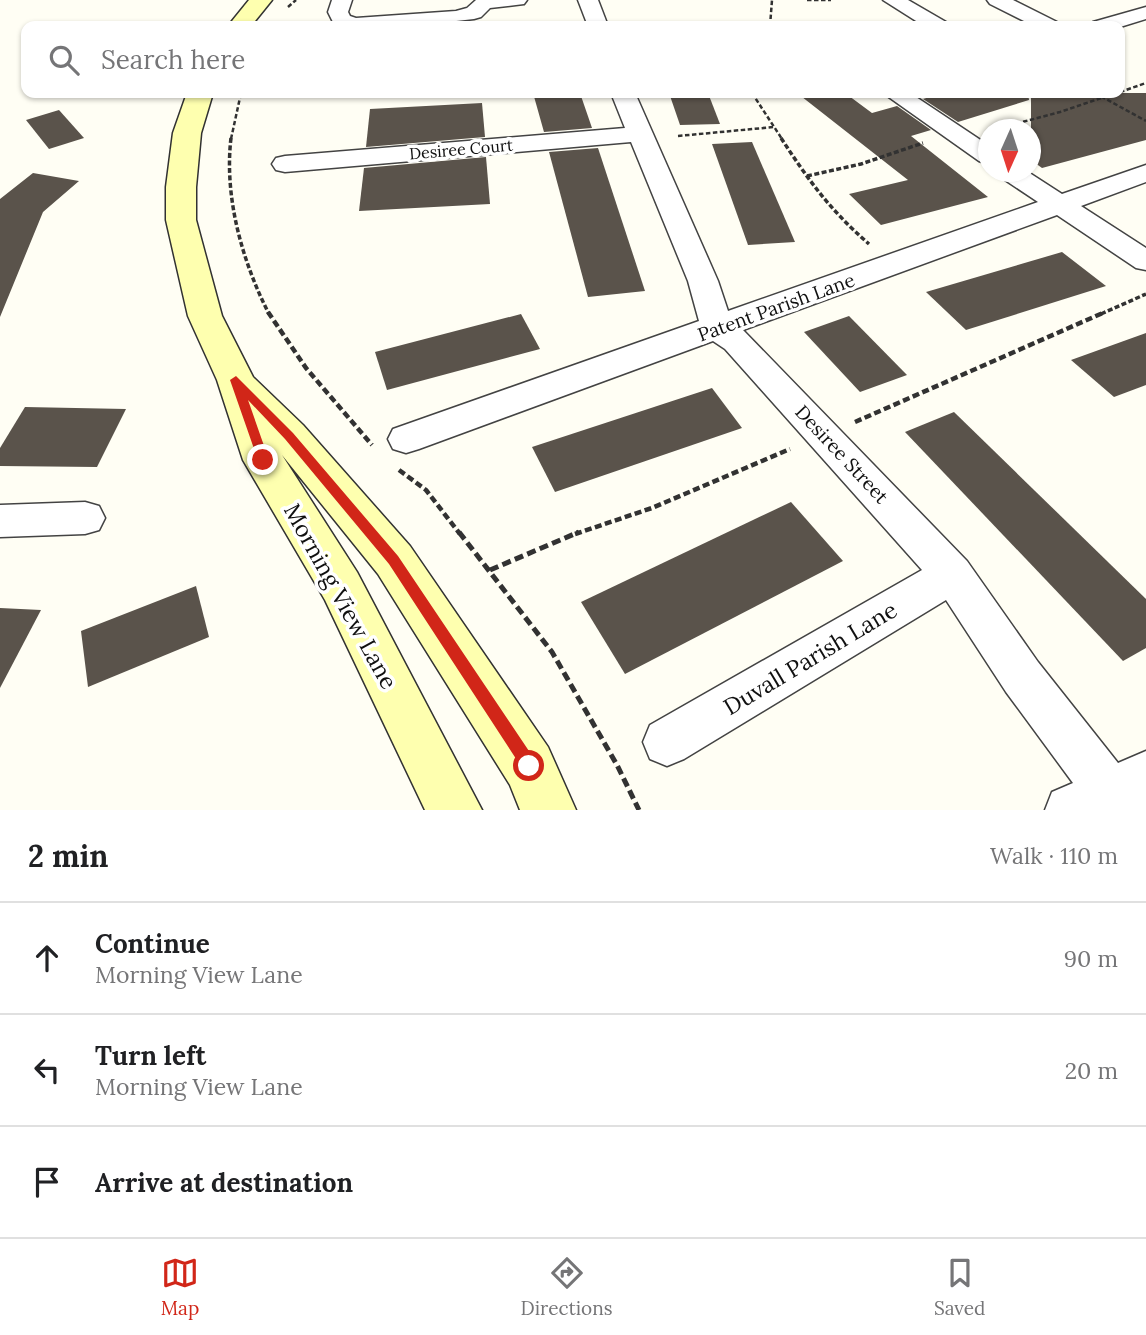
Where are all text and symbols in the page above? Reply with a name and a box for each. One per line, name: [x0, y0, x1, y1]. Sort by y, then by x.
search box: [21, 21, 1125, 98]
icon: search: [45, 41, 83, 79]
text: Search here: [101, 43, 245, 76]
north arrow: [978, 119, 1041, 182]
street label: Desiree Court: [408, 134, 515, 163]
street label: Patent Parish Lane: [694, 267, 858, 347]
street label: Desiree Street: [790, 400, 894, 509]
route end: [247, 444, 278, 475]
street label: Morning View Lane: [278, 498, 404, 694]
street label: Duvall Parish Lane: [718, 595, 902, 721]
route start: [513, 750, 544, 781]
text: 2 min: [28, 837, 108, 875]
text: Walk · 110 m: [990, 841, 1118, 870]
text: Continue: [95, 927, 210, 960]
icon: ahead: [28, 939, 66, 977]
text: 90 m: [1064, 944, 1118, 973]
text: Morning View Lane: [95, 960, 303, 989]
text: Turn left: [95, 1039, 206, 1072]
icon: left: [28, 1051, 66, 1089]
text: 20 m: [1065, 1056, 1118, 1085]
text: Morning View Lane: [95, 1072, 303, 1101]
icon: arrive: [28, 1163, 66, 1201]
text: Arrive at destination: [95, 1166, 353, 1199]
tab: Map: [161, 1254, 199, 1320]
tab: Directions: [521, 1254, 613, 1320]
tab: Saved: [934, 1254, 985, 1320]

